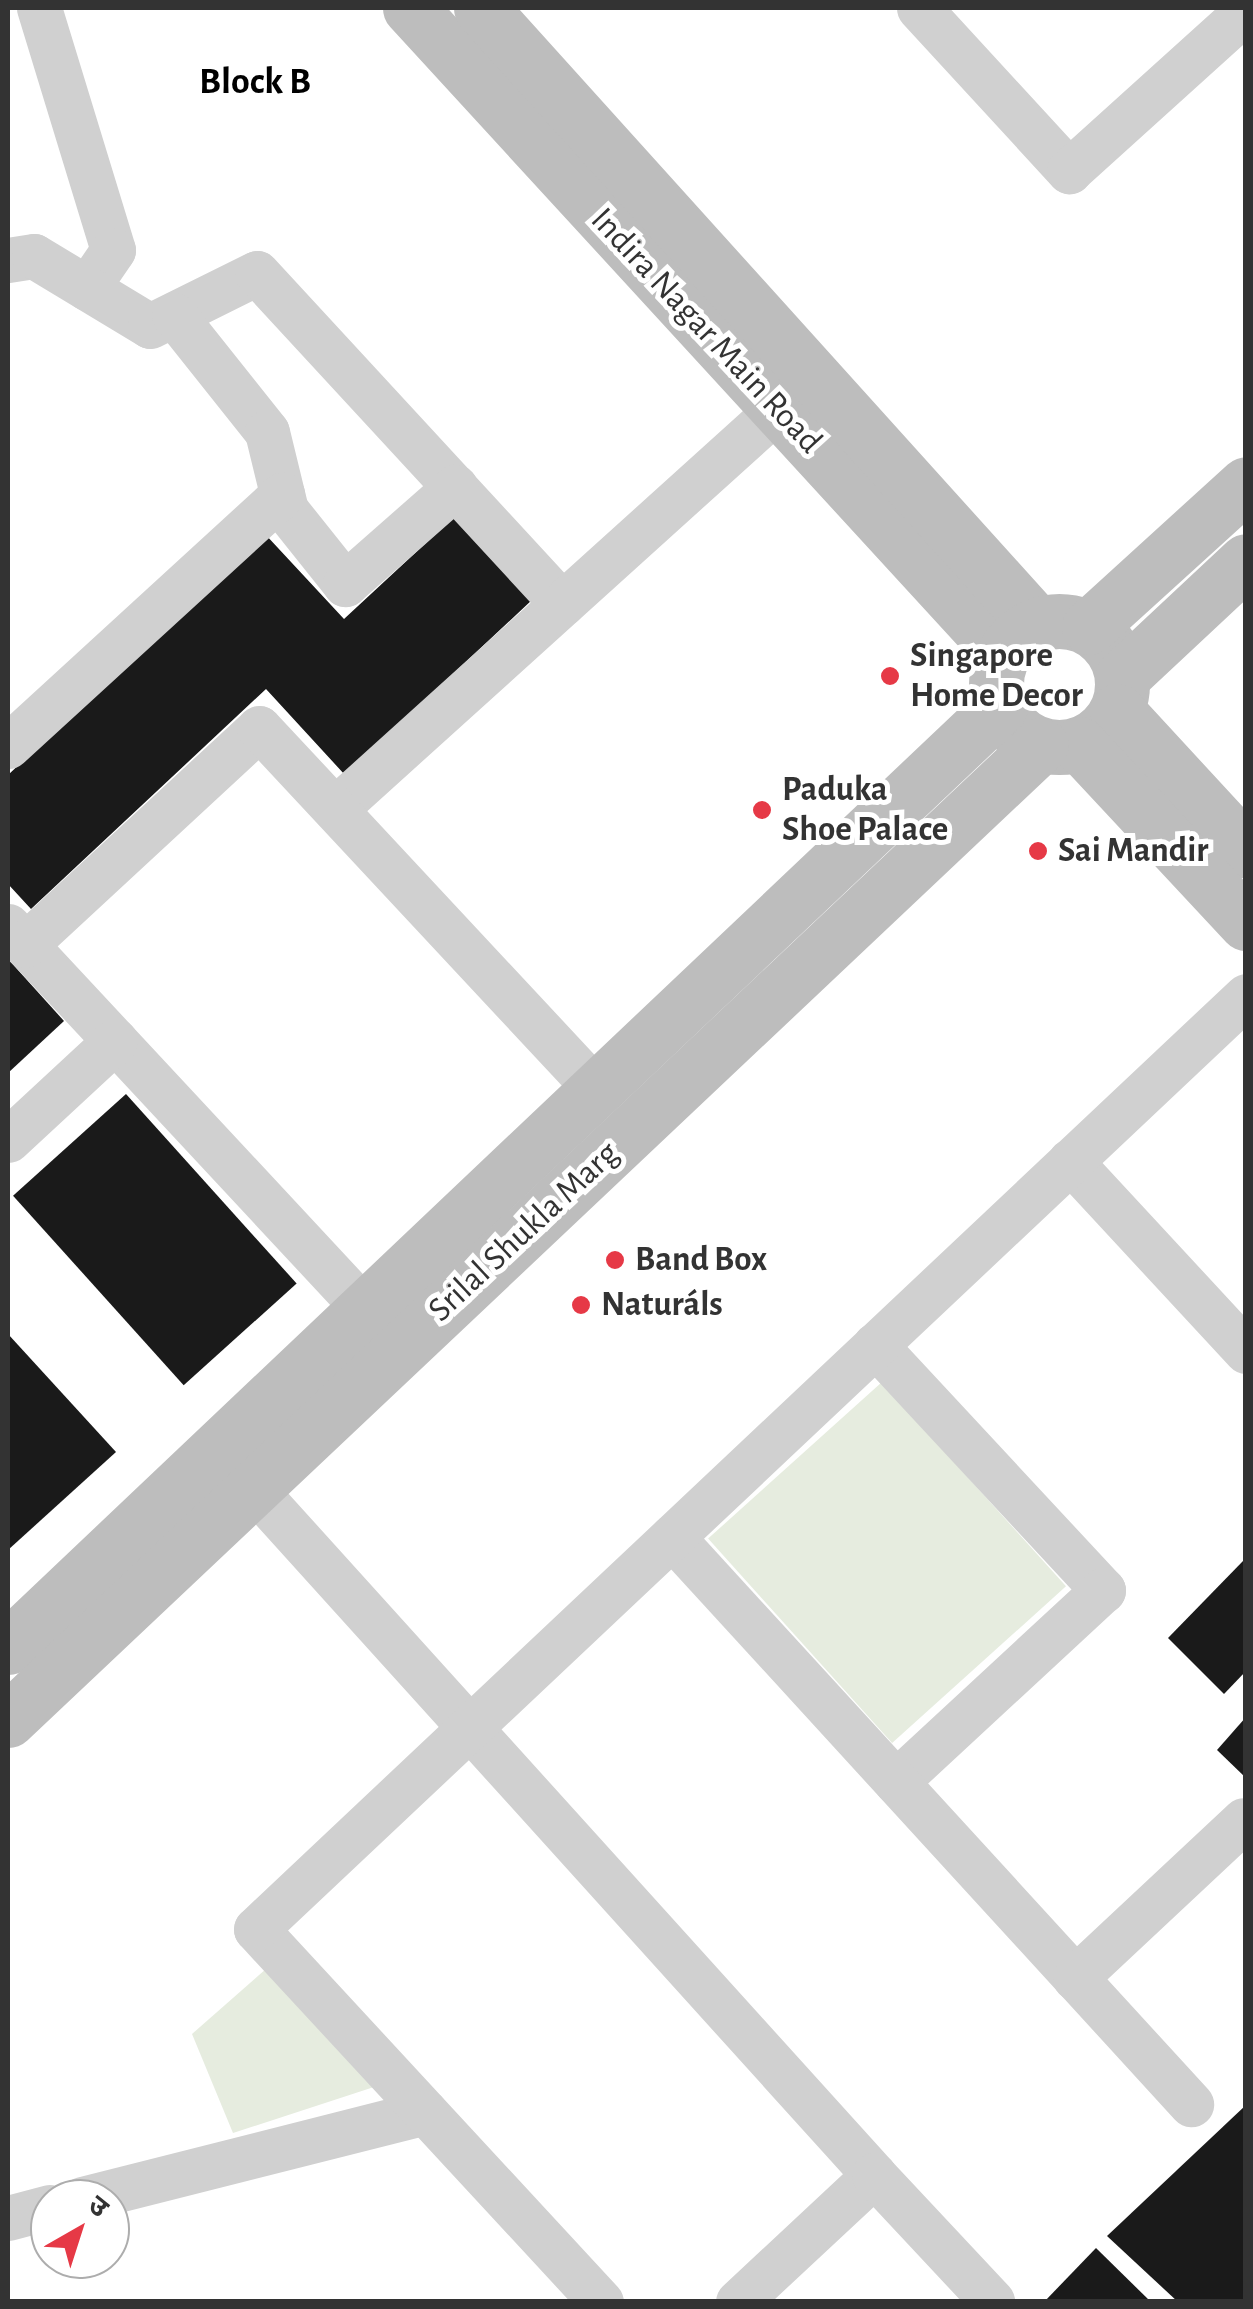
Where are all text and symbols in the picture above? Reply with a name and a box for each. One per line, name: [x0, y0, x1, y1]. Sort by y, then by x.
district label: Block B: [199, 60, 311, 106]
street label: Indira Nagar Main Road: [581, 199, 831, 463]
place label: Singapore Home Decor: [910, 635, 1083, 717]
marker: Singapore Home Decor: [879, 665, 901, 687]
place label: Paduka Shoe Palace: [782, 769, 948, 851]
marker: Paduka Shoe Palace: [751, 799, 773, 821]
place label: Sai Mandir: [1058, 830, 1209, 872]
marker: Sai Mandir: [1027, 840, 1049, 862]
street label: Srilal Shukla Marg: [420, 1133, 628, 1331]
place label: Band Box: [635, 1239, 767, 1281]
marker: Band Box: [604, 1249, 626, 1271]
place label: Naturáls: [601, 1284, 723, 1326]
marker: Naturáls: [570, 1294, 592, 1316]
north arrow: [30, 2179, 130, 2279]
text: उ: [82, 2191, 113, 2223]

